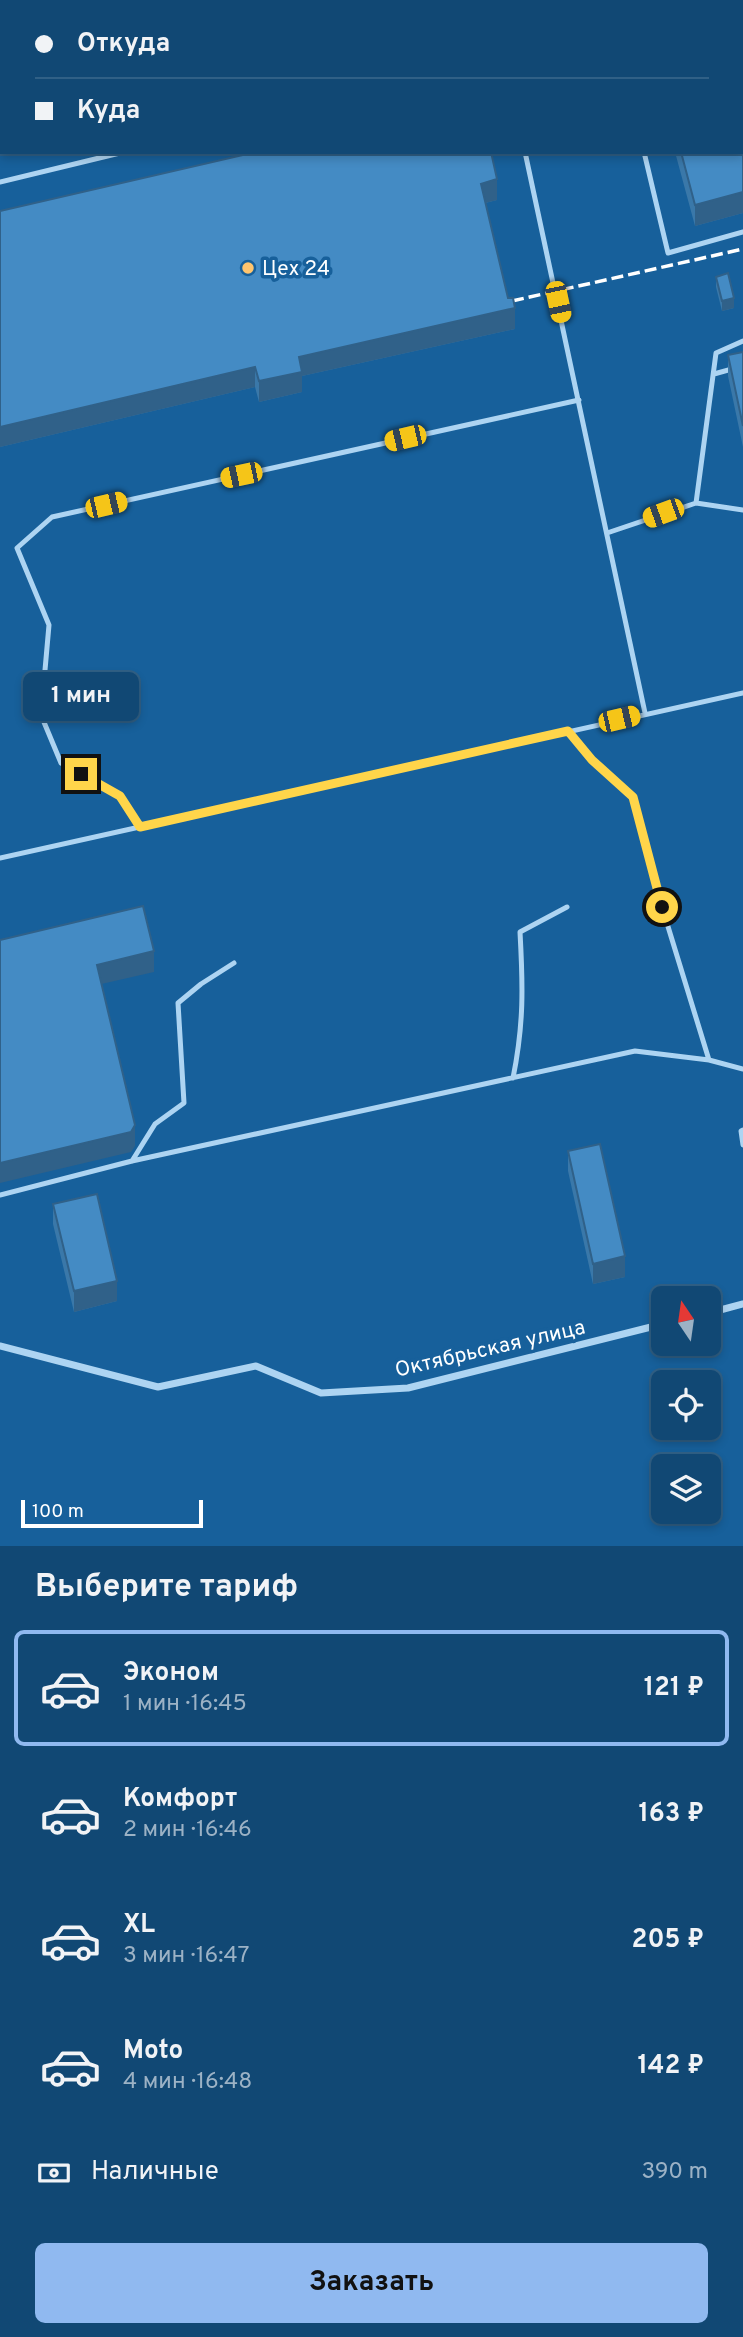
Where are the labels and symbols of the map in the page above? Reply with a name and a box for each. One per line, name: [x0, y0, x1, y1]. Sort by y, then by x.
place label: Цех 24: [262, 256, 330, 283]
marker: Цех 24: [240, 260, 256, 276]
car: [544, 279, 573, 325]
car: [383, 423, 428, 453]
car: [219, 460, 264, 490]
car: [84, 490, 129, 520]
car: [640, 496, 687, 530]
callout: 1 мин: [23, 672, 139, 722]
car: [597, 704, 642, 734]
route end: [65, 758, 97, 790]
route start: [646, 891, 678, 923]
north arrow: [651, 1286, 721, 1356]
street label: Октябрьская улица: [393, 1314, 588, 1384]
scale bar: [21, 1497, 203, 1529]

